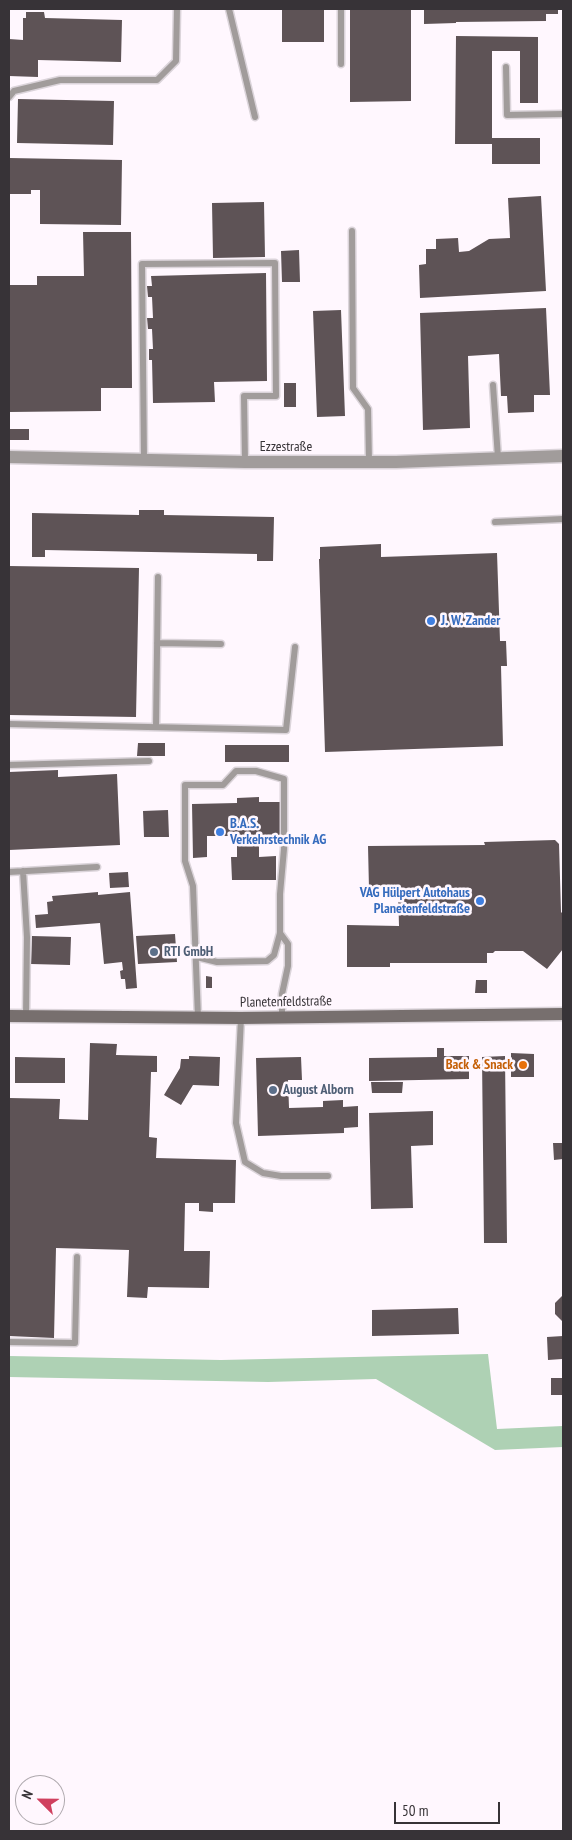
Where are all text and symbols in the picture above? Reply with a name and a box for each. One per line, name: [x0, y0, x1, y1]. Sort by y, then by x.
street label: Ezzestraße: [260, 439, 312, 455]
place label: J. W. Zander: [441, 613, 500, 629]
marker: J. W. Zander: [425, 615, 437, 627]
place label: B.A.S. Verkehrstechnik AG: [230, 816, 326, 849]
marker: B.A.S. Verkehrstechnik AG: [214, 826, 226, 838]
place label: VAG Hülpert Autohaus Planetenfeldstraße: [360, 885, 470, 918]
marker: VAG Hülpert Autohaus Planetenfeldstraße: [474, 895, 486, 907]
place label: RTI GmbH: [164, 944, 213, 960]
marker: RTI GmbH: [148, 946, 160, 958]
street label: Planetenfeldstraße: [240, 993, 332, 1011]
place label: Back & Snack: [446, 1057, 513, 1073]
marker: Back & Snack: [517, 1059, 529, 1071]
place label: August Alborn: [283, 1082, 354, 1098]
marker: August Alborn: [267, 1084, 279, 1096]
north arrow: [15, 1775, 65, 1825]
text: N: [17, 1788, 37, 1802]
scale bar: [397, 1792, 503, 1824]
text: 50 m: [402, 1801, 428, 1820]

